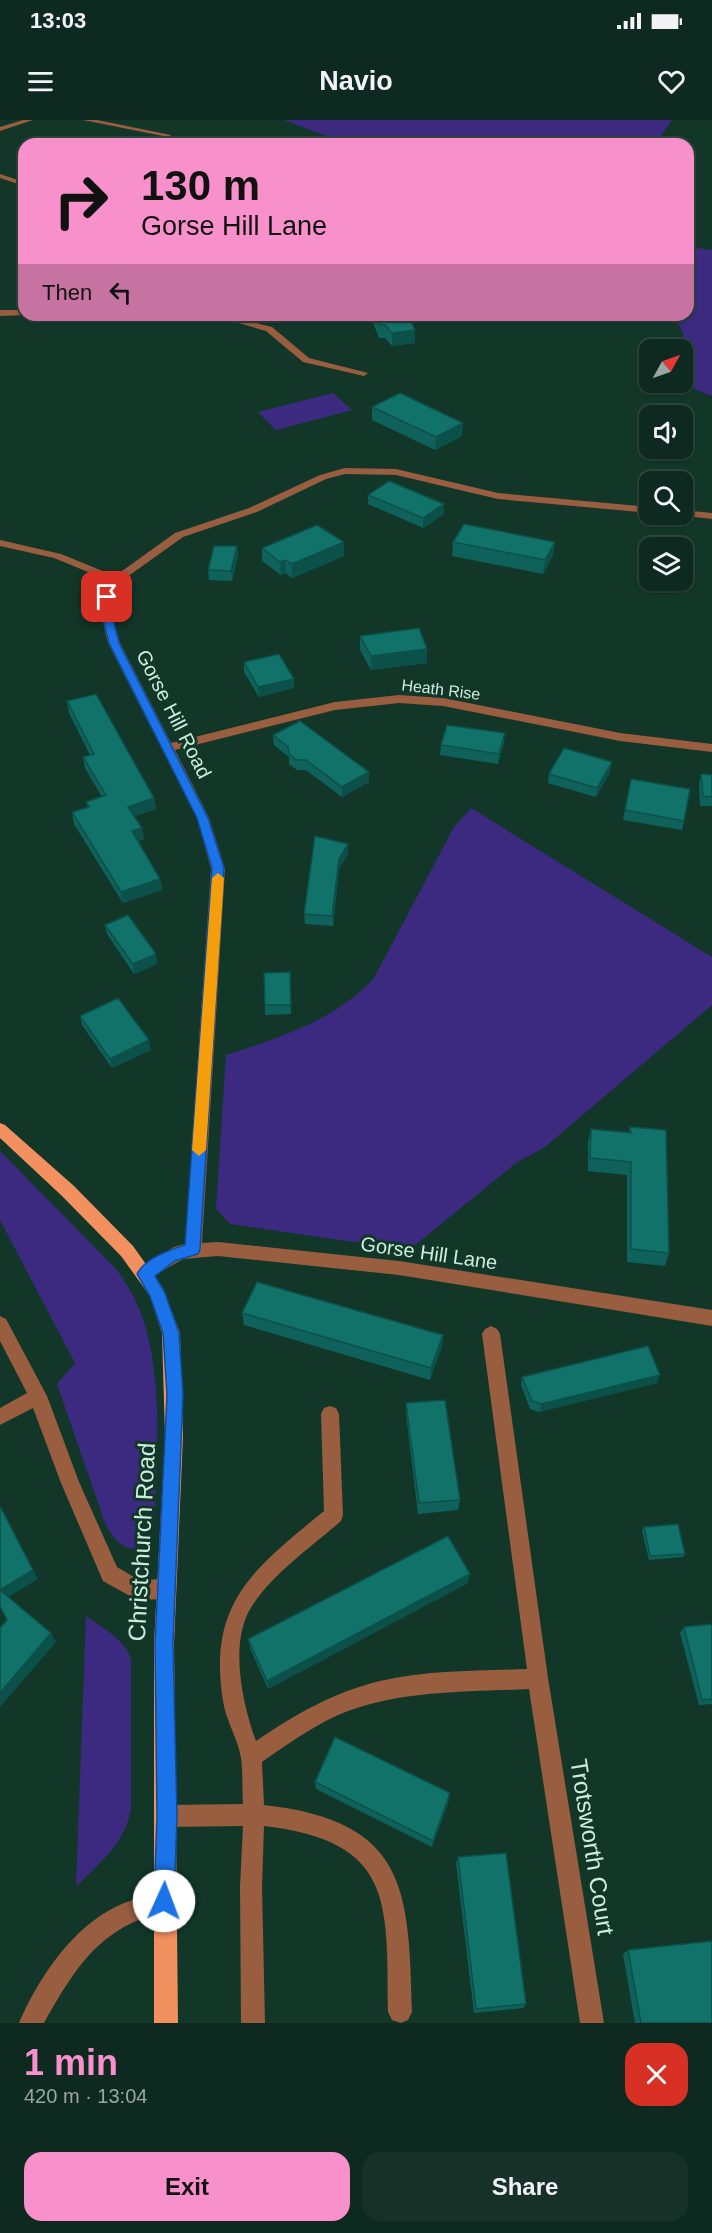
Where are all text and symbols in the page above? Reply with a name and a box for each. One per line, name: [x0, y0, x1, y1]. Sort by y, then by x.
text: 13:03: [30, 8, 86, 33]
icon: menu: [24, 65, 57, 98]
icon: heart: [655, 65, 688, 98]
text: Navio: [319, 66, 393, 96]
icon: right: [42, 162, 120, 240]
text: 130 m: [141, 162, 260, 209]
text: Gorse Hill Lane: [141, 211, 327, 241]
icon: left: [104, 276, 137, 309]
text: Then: [42, 280, 92, 305]
north arrow: [639, 339, 693, 393]
map controls: [639, 339, 693, 591]
button: sound: [639, 405, 693, 459]
button: search: [639, 471, 693, 525]
button: layers: [639, 537, 693, 591]
pin: [81, 571, 132, 622]
icon: arrive: [90, 580, 123, 613]
street label: Gorse Hill Road: [132, 646, 216, 782]
street label: Heath Rise: [401, 676, 481, 703]
street label: Gorse Hill Lane: [359, 1233, 499, 1273]
street label: Christchurch Road: [123, 1442, 160, 1642]
street label: Trotsworth Court: [565, 1757, 620, 1937]
position arrow: [132, 1869, 196, 1933]
text: 1 min: [24, 2042, 118, 2083]
button: close: [625, 2043, 688, 2106]
text: 420 m · 13:04: [24, 2085, 147, 2107]
button: Exit: [24, 2152, 350, 2221]
button: Share: [362, 2152, 688, 2221]

